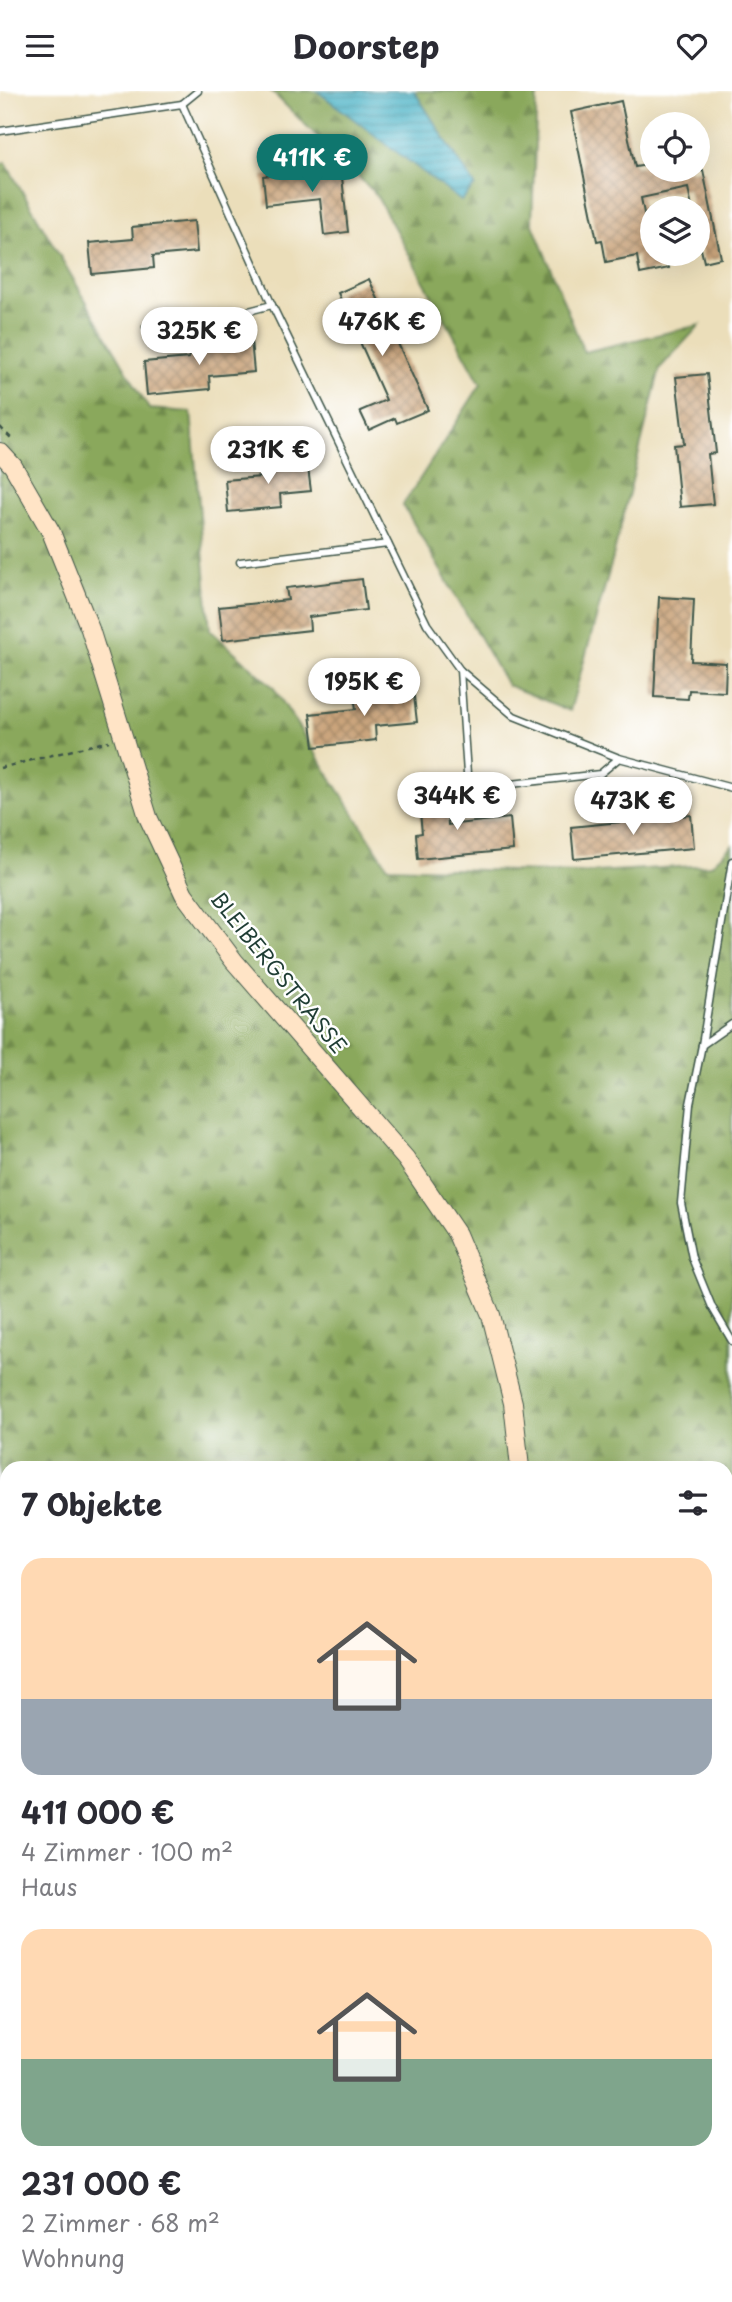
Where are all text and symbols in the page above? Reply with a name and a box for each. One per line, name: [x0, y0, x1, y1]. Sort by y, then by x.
text: Doorstep: [293, 22, 439, 70]
icon: menu: [21, 27, 59, 65]
icon: heart: [673, 27, 711, 65]
map controls: [640, 112, 710, 266]
button: locate: [640, 112, 710, 182]
pin: 411K €: [255, 134, 369, 194]
text: 411K €: [273, 139, 351, 174]
button: layers: [640, 196, 710, 266]
pin: 476K €: [325, 299, 439, 358]
text: 476K €: [338, 303, 426, 338]
pin: 325K €: [142, 307, 256, 367]
text: 325K €: [157, 312, 241, 347]
pin: 231K €: [211, 427, 325, 486]
text: 231K €: [226, 431, 310, 466]
pin: 195K €: [307, 659, 421, 718]
text: 195K €: [324, 663, 404, 698]
pin: 344K €: [400, 773, 514, 832]
text: 344K €: [413, 777, 501, 812]
pin: 473K €: [576, 777, 690, 837]
text: 473K €: [590, 782, 676, 817]
street label: BLEIBERGSTRASSE: [204, 883, 355, 1060]
text: 7 Objekte: [21, 1481, 162, 1526]
icon: filters: [674, 1484, 712, 1522]
icon: home: [304, 1603, 430, 1729]
text: 411 000 €: [21, 1789, 174, 1834]
text: 4 Zimmer · 100 m²: [21, 1834, 233, 1869]
text: Haus: [21, 1869, 77, 1904]
icon: home: [304, 1974, 430, 2100]
text: 231 000 €: [21, 2160, 182, 2205]
text: 2 Zimmer · 68 m²: [21, 2205, 220, 2240]
text: Wohnung: [21, 2240, 125, 2275]

